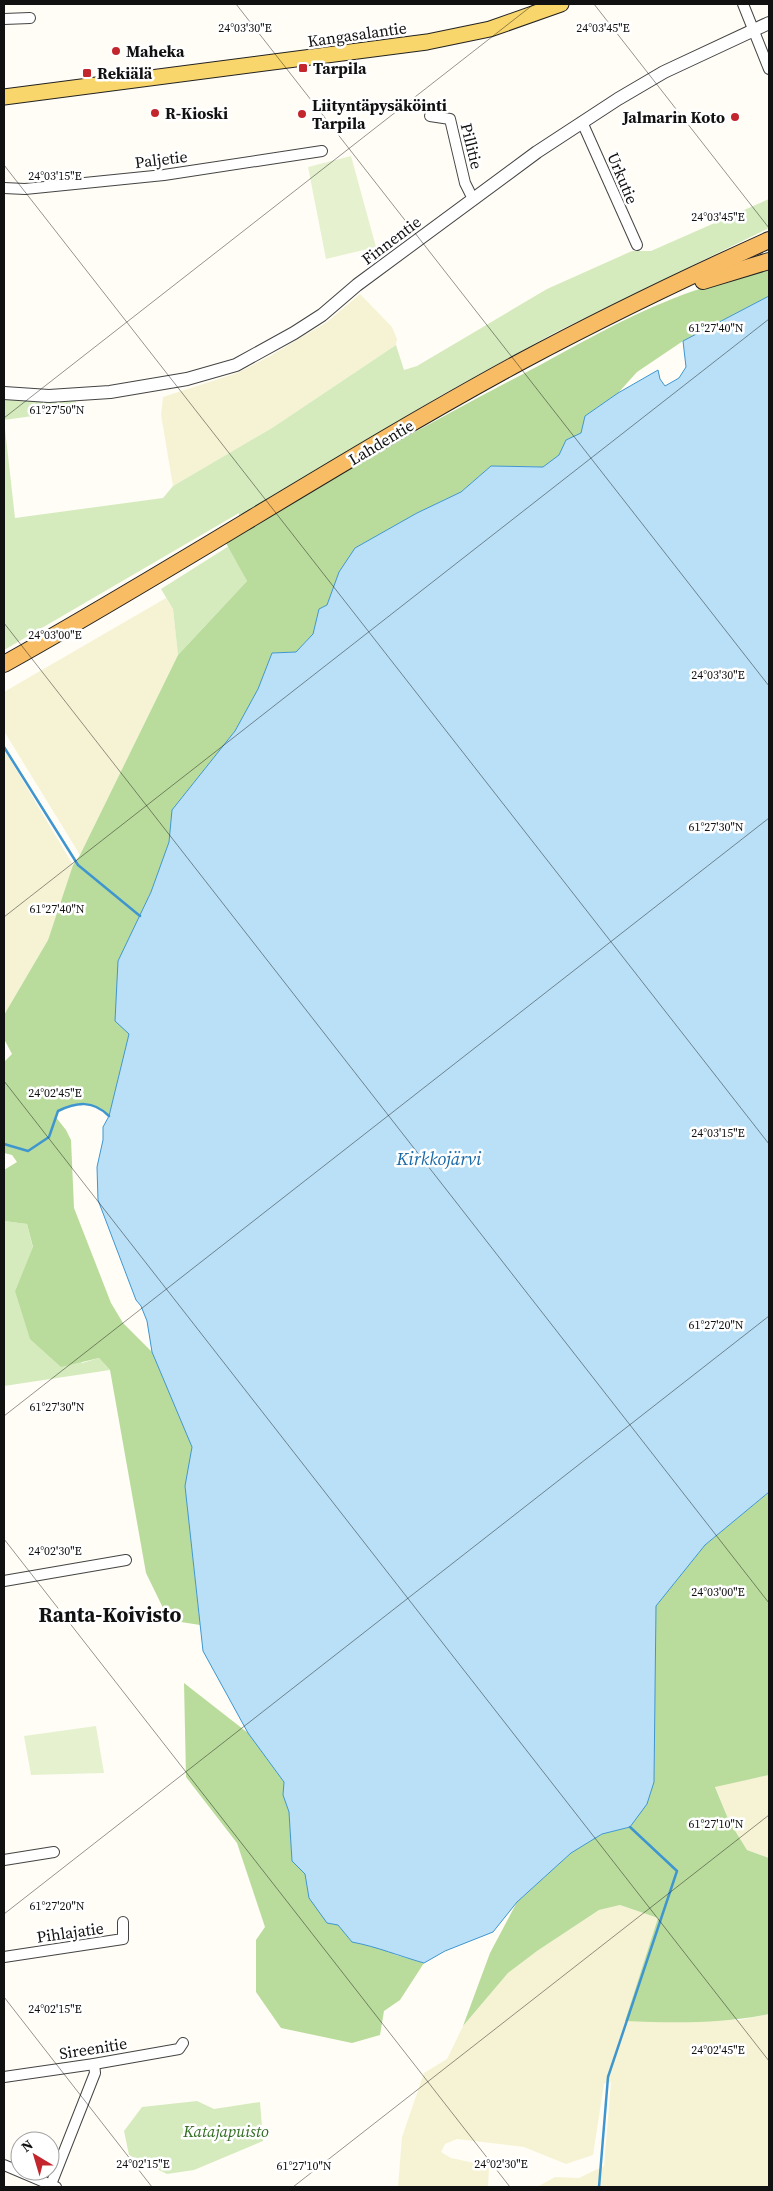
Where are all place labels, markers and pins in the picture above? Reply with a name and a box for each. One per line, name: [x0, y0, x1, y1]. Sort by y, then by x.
place label: Maheka: [126, 40, 185, 62]
marker: Maheka: [110, 45, 122, 57]
place label: Tarpila: [313, 57, 367, 79]
place label: Rekiälä: [97, 62, 153, 84]
marker: Tarpila: [297, 62, 309, 74]
marker: Rekiälä: [81, 67, 93, 79]
place label: Liityntäpysäköinti Tarpila: [312, 94, 447, 134]
place label: R-Kioski: [165, 102, 228, 124]
place label: Jalmarin Koto: [622, 106, 725, 128]
marker: R-Kioski: [149, 107, 161, 119]
marker: Liityntäpysäköinti Tarpila: [296, 108, 308, 120]
marker: Jalmarin Koto: [729, 111, 741, 123]

